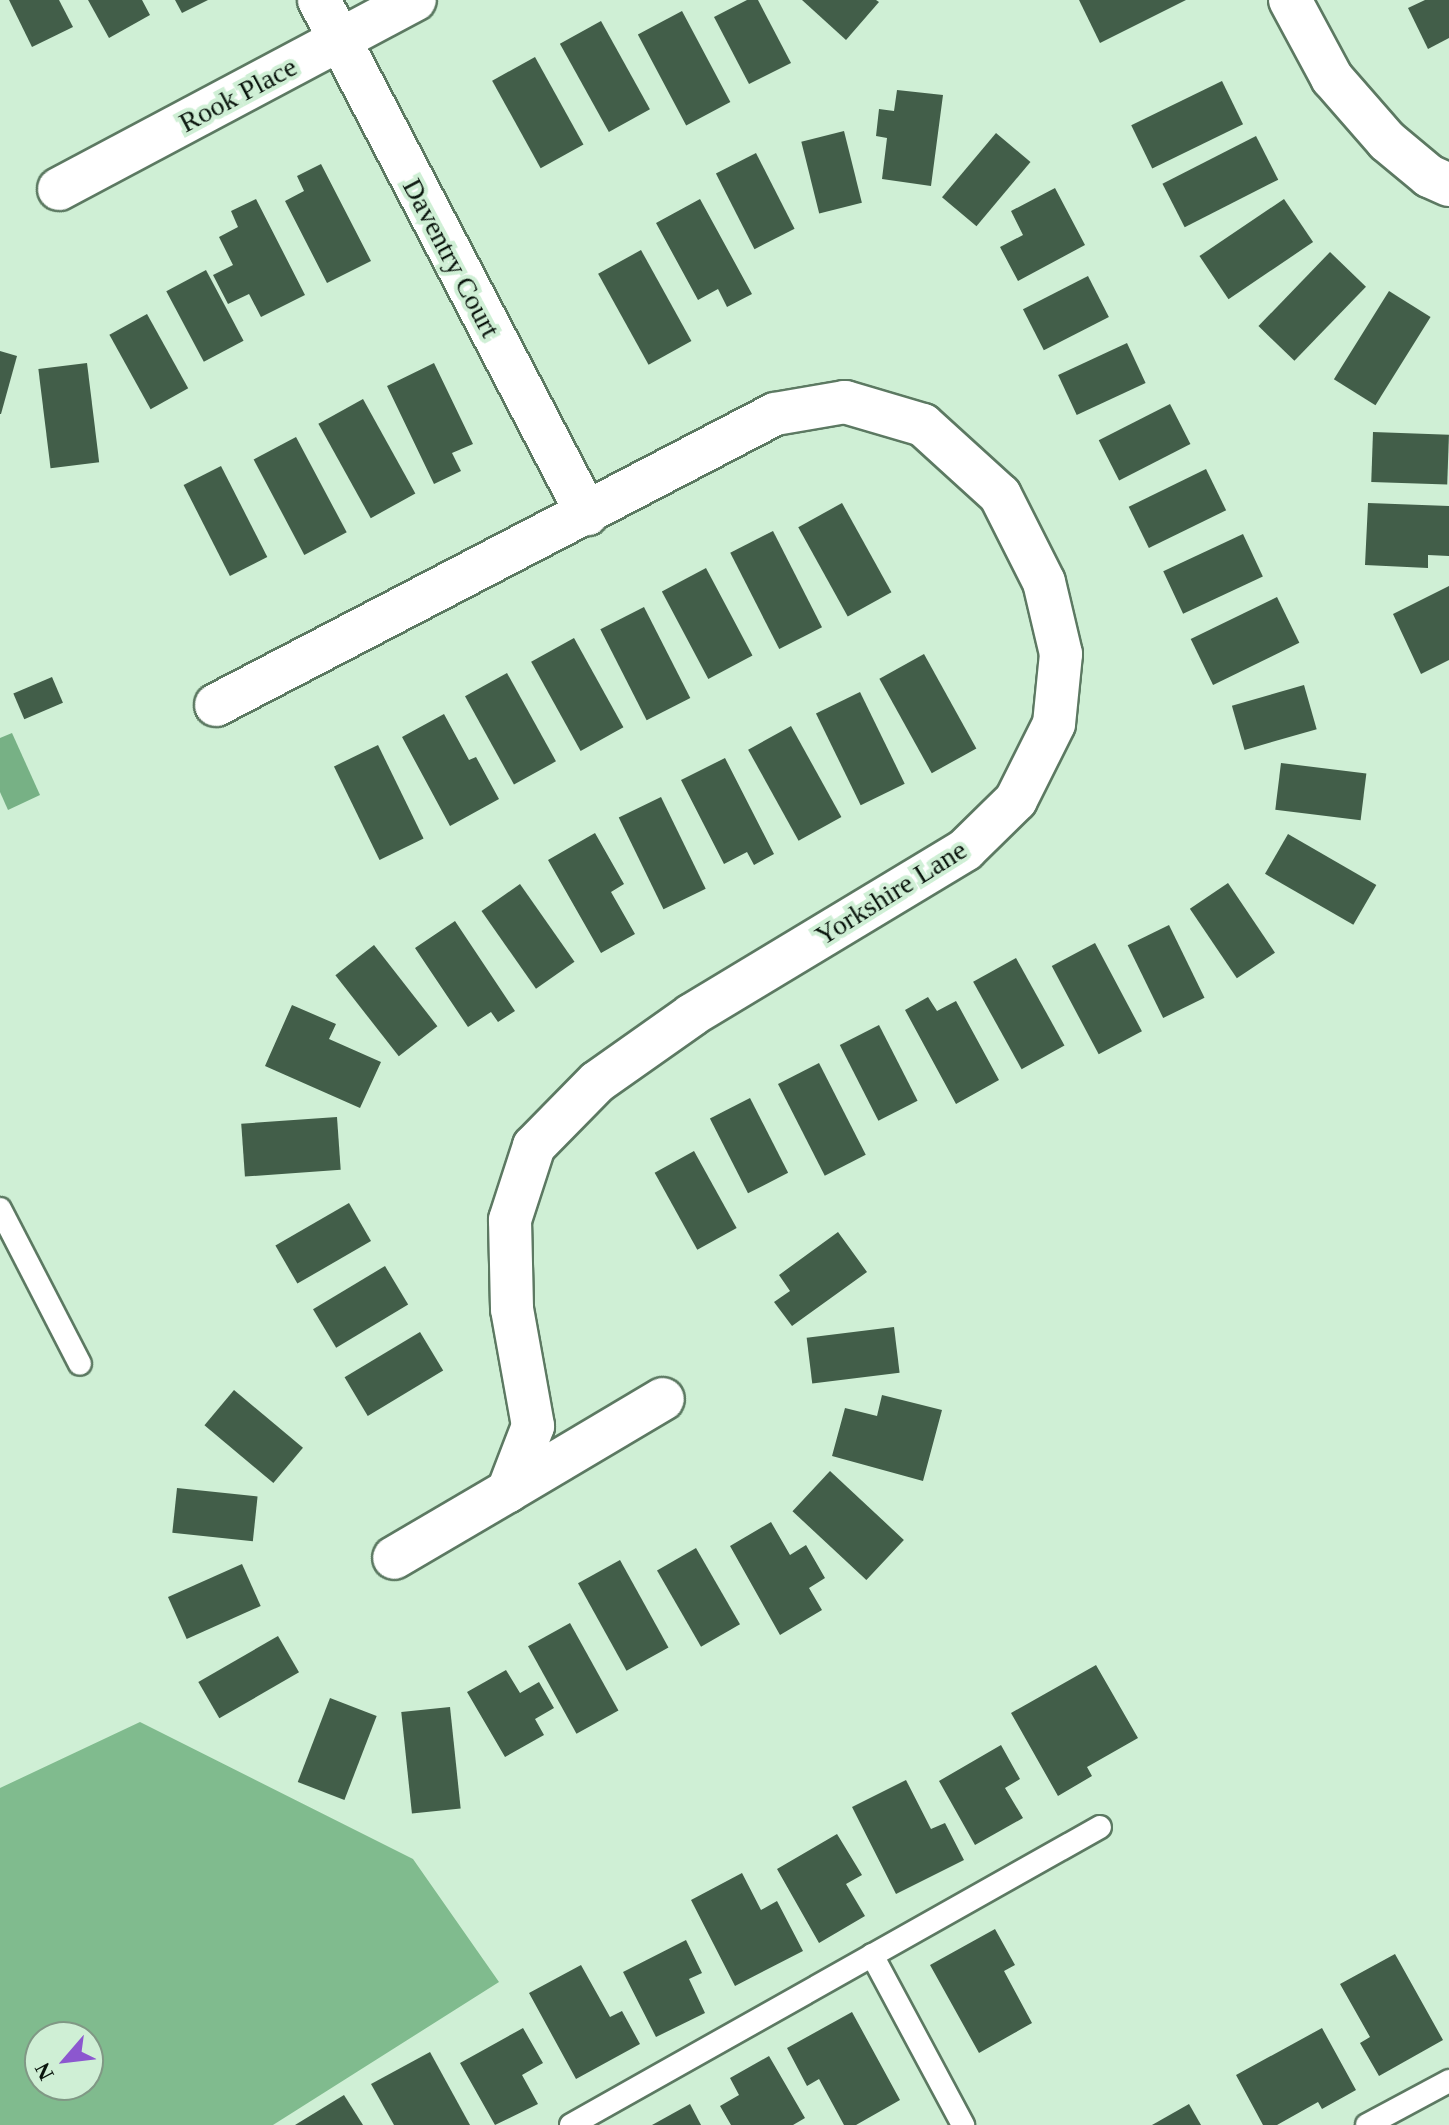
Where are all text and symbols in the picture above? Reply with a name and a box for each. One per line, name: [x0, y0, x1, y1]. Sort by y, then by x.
street label: Rook Place: [173, 50, 303, 140]
street label: Daventry Court: [395, 173, 507, 343]
street label: Yorkshire Lane: [809, 833, 973, 953]
north arrow: [24, 2021, 104, 2101]
text: N: [29, 2059, 59, 2084]

